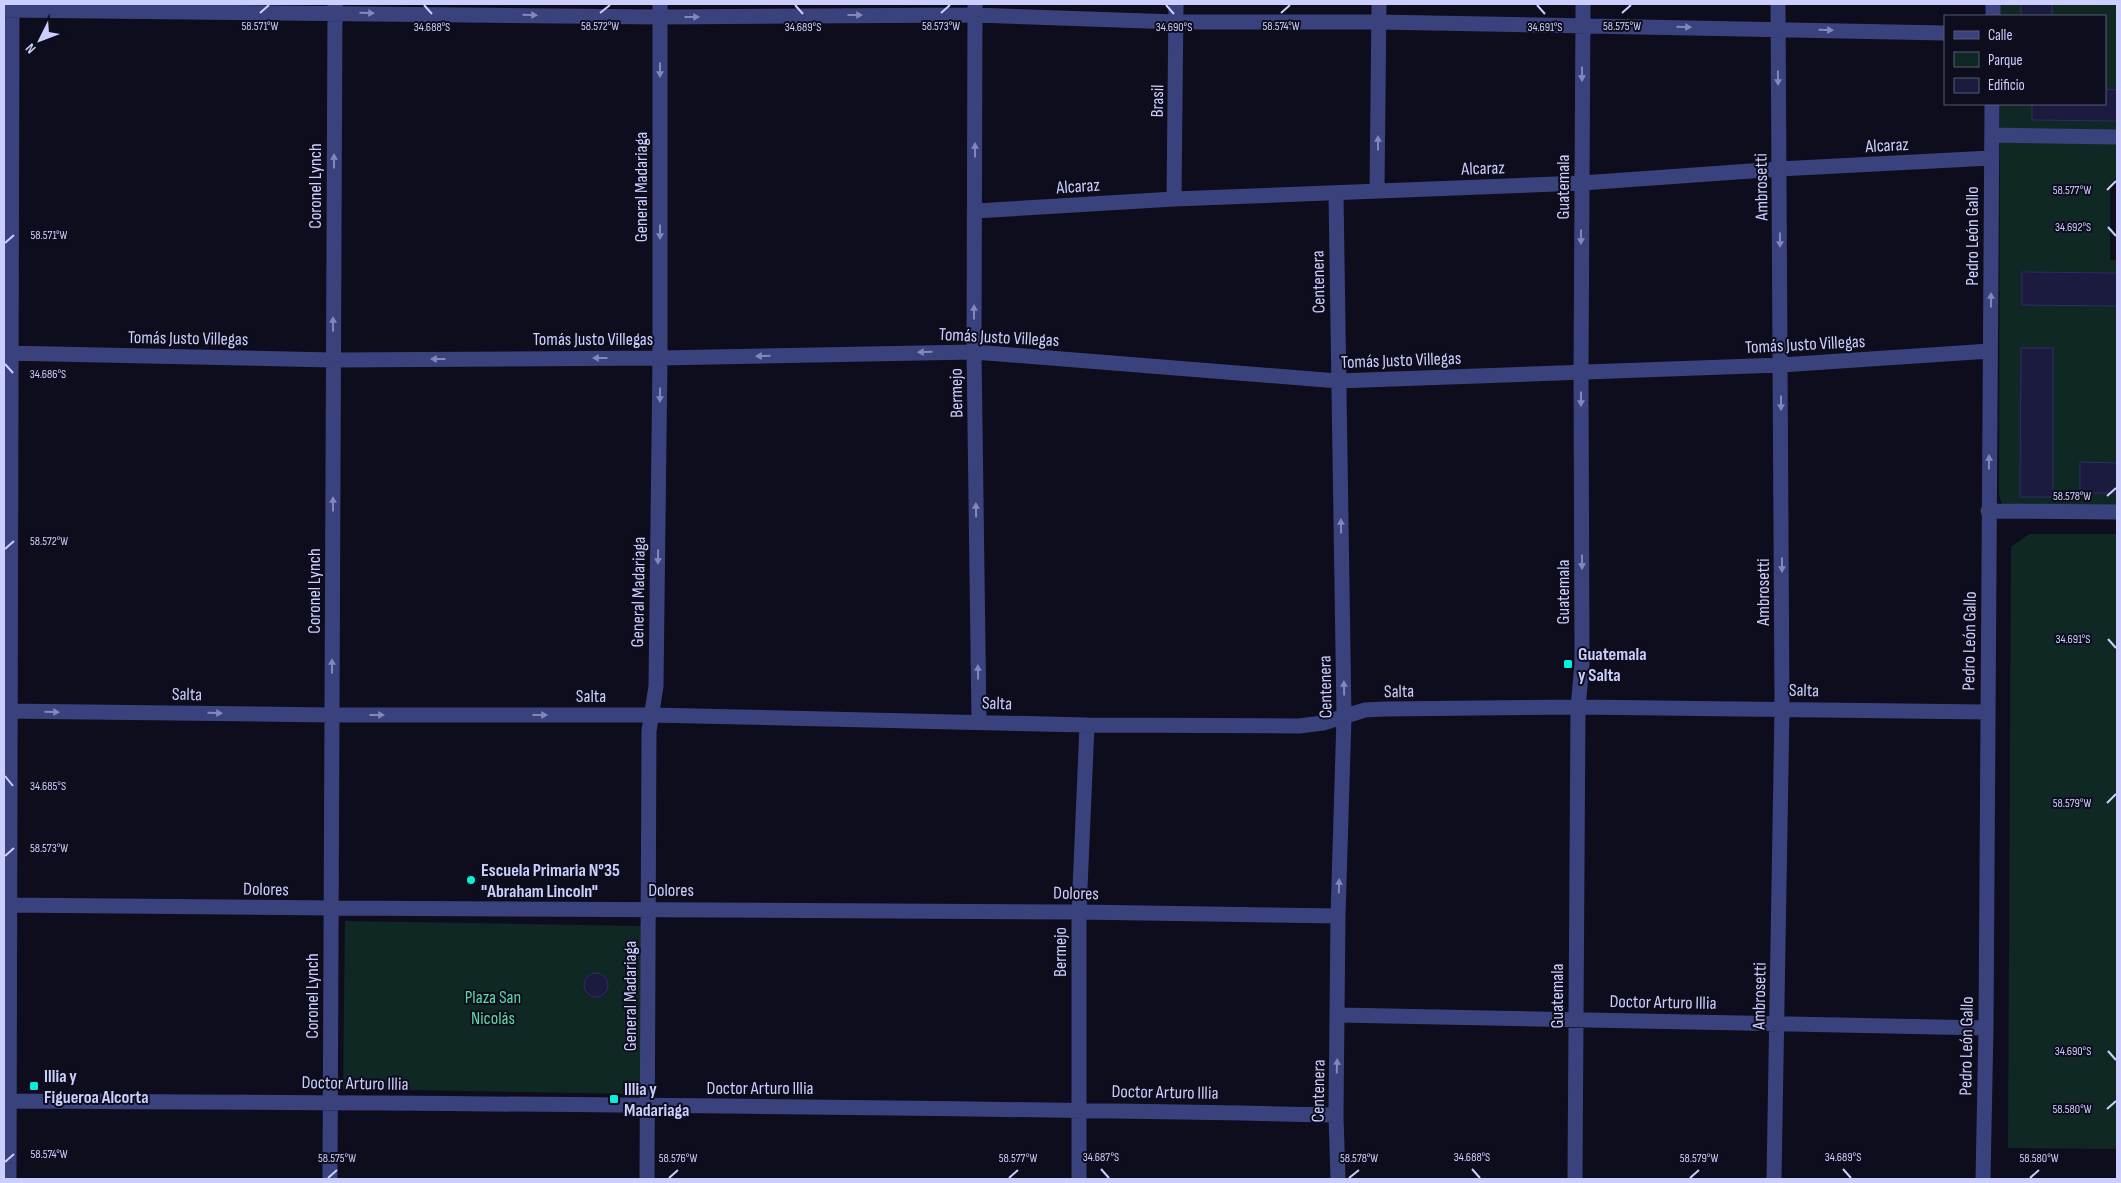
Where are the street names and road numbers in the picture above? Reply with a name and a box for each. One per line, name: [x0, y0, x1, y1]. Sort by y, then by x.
street label: Brasil: [1147, 84, 1168, 118]
street label: General Madariaga: [631, 132, 652, 242]
street label: Alcaraz: [1864, 134, 1910, 157]
street label: Coronel Lynch: [305, 143, 326, 229]
street label: Ambrosetti: [1750, 153, 1773, 222]
street label: Guatemala: [1553, 155, 1574, 219]
street label: Alcaraz: [1460, 157, 1506, 180]
street label: Alcaraz: [1055, 174, 1101, 199]
street label: Pedro León Gallo: [1962, 186, 1983, 286]
street label: Centenera: [1307, 250, 1330, 314]
street label: Tomás Justo Villegas: [938, 324, 1060, 351]
street label: Tomás Justo Villegas: [128, 327, 248, 350]
street label: Tomás Justo Villegas: [533, 329, 653, 350]
street label: Tomás Justo Villegas: [1744, 331, 1866, 358]
street label: Tomás Justo Villegas: [1340, 348, 1462, 373]
street label: Bermejo: [946, 368, 967, 418]
street label: General Madariaga: [627, 536, 650, 647]
street label: Coronel Lynch: [304, 548, 325, 634]
street label: Ambrosetti: [1753, 558, 1774, 627]
street label: Guatemala: [1553, 560, 1574, 624]
street label: Pedro León Gallo: [1958, 591, 1981, 691]
street label: Centenera: [1314, 655, 1337, 719]
street label: Salta: [1789, 680, 1819, 701]
street label: Salta: [1384, 681, 1414, 702]
street label: Salta: [172, 684, 202, 705]
street label: Salta: [576, 686, 606, 707]
street label: Salta: [981, 692, 1013, 715]
street label: Dolores: [243, 879, 289, 900]
street label: Dolores: [648, 880, 694, 901]
street label: Dolores: [1053, 883, 1099, 904]
street label: Bermejo: [1050, 927, 1071, 977]
street label: General Madariaga: [620, 941, 641, 1051]
street label: Coronel Lynch: [302, 953, 323, 1039]
street label: Ambrosetti: [1748, 962, 1771, 1031]
street label: Guatemala: [1547, 964, 1568, 1028]
street label: Doctor Arturo Illia: [1609, 991, 1717, 1014]
street label: Pedro León Gallo: [1955, 996, 1978, 1096]
street label: Centenera: [1307, 1059, 1330, 1123]
street label: Doctor Arturo Illia: [301, 1072, 409, 1095]
street label: Doctor Arturo Illia: [707, 1078, 814, 1099]
street label: Doctor Arturo Illia: [1111, 1081, 1219, 1104]

